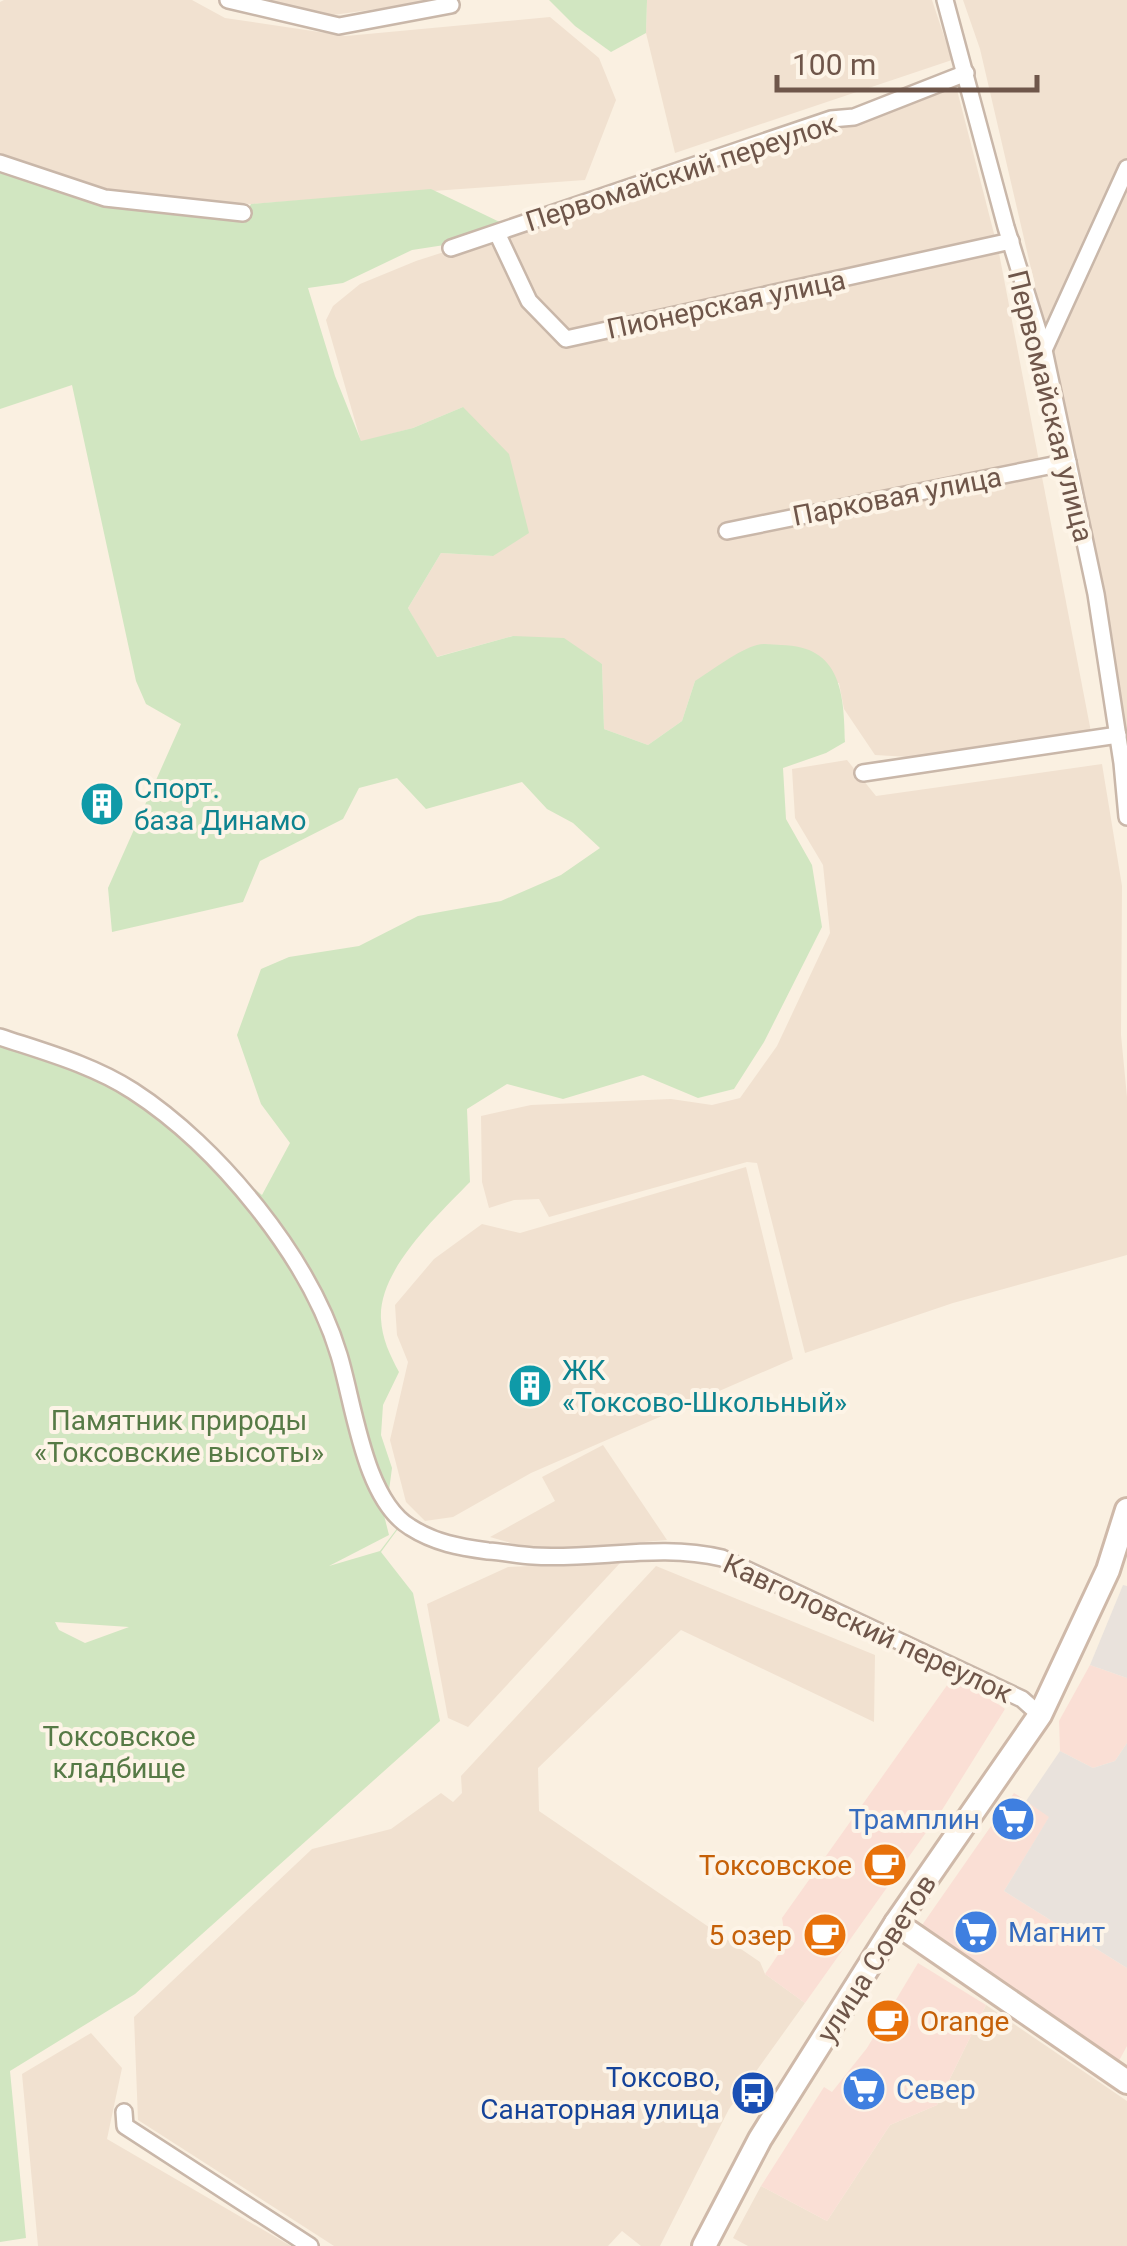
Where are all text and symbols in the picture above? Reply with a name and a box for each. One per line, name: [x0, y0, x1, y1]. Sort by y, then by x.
scale bar: [777, 30, 1037, 92]
text: 100 m: [792, 47, 876, 82]
street label: Первомайский переулок: [521, 107, 841, 238]
street label: Пионерская улица: [604, 263, 848, 346]
street label: Первомайская улица: [1001, 267, 1100, 545]
street label: Парковая улица: [790, 460, 1004, 533]
place label: Спорт. база Динамо: [134, 772, 306, 837]
building icon: Спорт. база Динамо: [79, 781, 125, 827]
place label: ЖК «Токсово-Школьный»: [562, 1354, 847, 1419]
building icon: ЖК «Токсово-Школьный»: [507, 1363, 553, 1409]
park label: Памятник природы «Токсовские высоты»: [34, 1404, 324, 1469]
street label: Кавголовский переулок: [718, 1547, 1018, 1710]
park label: Токсовское кладбище: [42, 1720, 196, 1785]
supermarket icon: Трамплин: [990, 1796, 1036, 1842]
place label: Трамплин: [848, 1803, 980, 1836]
cafe icon: Токсовское: [862, 1842, 908, 1888]
place label: Токсовское: [699, 1849, 852, 1882]
street label: улица Советов: [810, 1868, 943, 2048]
supermarket icon: Магнит: [953, 1909, 999, 1955]
cafe icon: 5 озер: [802, 1912, 848, 1958]
place label: Магнит: [1008, 1916, 1105, 1949]
place label: 5 озер: [709, 1919, 792, 1952]
cafe icon: Orange: [865, 1998, 911, 2044]
place label: Orange: [920, 2005, 1009, 2038]
place label: Токсово, Санаторная улица: [480, 2061, 720, 2126]
supermarket icon: Север: [841, 2066, 887, 2112]
bus stop icon: Токсово, Санаторная улица: [730, 2070, 776, 2116]
place label: Север: [896, 2073, 976, 2106]

